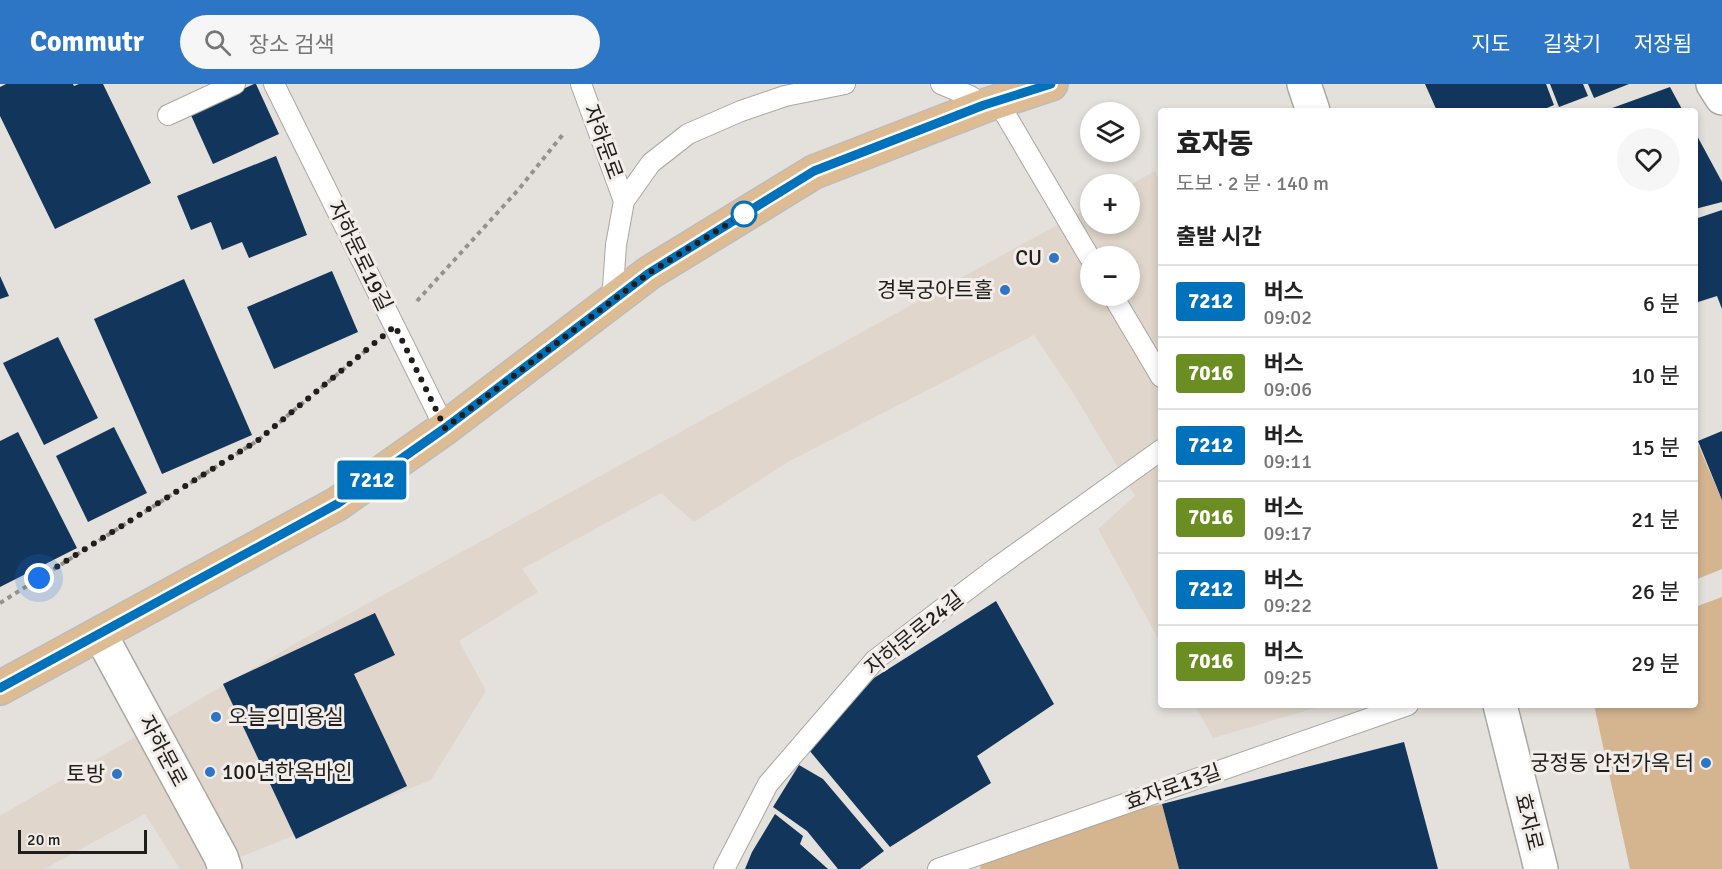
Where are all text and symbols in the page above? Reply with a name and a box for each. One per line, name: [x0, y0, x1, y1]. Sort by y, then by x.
search box: [180, 15, 600, 69]
text: Commutr: [30, 25, 144, 59]
icon: search: [201, 26, 234, 59]
text: 장소 검색: [249, 31, 335, 58]
text: 지도: [1471, 31, 1510, 57]
text: 길찾기: [1543, 31, 1601, 57]
text: 저장됨: [1634, 31, 1692, 57]
street label: 자하문로: [578, 101, 628, 183]
map controls: [1080, 102, 1140, 306]
button: layers: [1080, 102, 1140, 162]
text: 효자동: [1176, 127, 1253, 161]
button: heart: [1617, 128, 1680, 191]
text: 도보 · 2 분 · 140 m: [1176, 171, 1329, 196]
button: +: [1080, 174, 1140, 234]
street label: 자하문로19길: [322, 197, 398, 315]
unlabelled marker: [731, 201, 757, 227]
text: 출발 시간: [1176, 223, 1262, 250]
place label: CU: [1015, 245, 1042, 271]
button: −: [1080, 246, 1140, 306]
marker: CU: [1047, 251, 1061, 265]
place label: 경복궁아트홀: [877, 277, 993, 303]
text: 버스: [1263, 278, 1304, 305]
marker: 경복궁아트홀: [998, 283, 1012, 297]
text: 7212: [1188, 288, 1233, 314]
text: 6 분: [1643, 290, 1680, 317]
text: 09:02: [1263, 305, 1312, 330]
text: 버스: [1263, 350, 1304, 377]
text: 7016: [1188, 360, 1233, 386]
text: 10 분: [1631, 362, 1680, 389]
text: 09:06: [1263, 377, 1312, 402]
text: 버스: [1263, 422, 1304, 449]
text: 7212: [1188, 432, 1233, 458]
text: 15 분: [1631, 434, 1680, 461]
text: 09:11: [1263, 449, 1312, 474]
line badge: 7212: [330, 460, 414, 500]
text: 7212: [349, 467, 395, 493]
text: 버스: [1263, 494, 1304, 521]
text: 7016: [1188, 504, 1233, 530]
text: 21 분: [1631, 506, 1680, 533]
text: 09:17: [1263, 521, 1312, 546]
your location: [24, 563, 54, 593]
text: 버스: [1263, 566, 1304, 593]
text: 7212: [1188, 576, 1233, 602]
text: 26 분: [1631, 578, 1680, 605]
street label: 자하문로24길: [859, 585, 969, 681]
text: 09:22: [1263, 593, 1312, 618]
text: 버스: [1263, 638, 1304, 665]
text: 7016: [1188, 648, 1233, 674]
text: 29 분: [1631, 650, 1680, 677]
text: 09:25: [1263, 665, 1312, 690]
place label: 오늘의미용실: [228, 704, 344, 730]
marker: 오늘의미용실: [209, 710, 223, 724]
street label: 자하문로: [133, 711, 193, 791]
place label: 궁정동 안전가옥 터: [1530, 750, 1694, 776]
marker: 궁정동 안전가옥 터: [1699, 756, 1713, 770]
street label: 효자로13길: [1122, 758, 1224, 816]
place label: 100년한옥바인: [222, 759, 353, 785]
place label: 토방: [66, 761, 105, 787]
marker: 100년한옥바인: [203, 765, 217, 779]
marker: 토방: [110, 767, 124, 781]
street label: 효자로: [1509, 791, 1549, 853]
scale bar: [18, 827, 147, 854]
text: 20 m: [27, 830, 61, 850]

